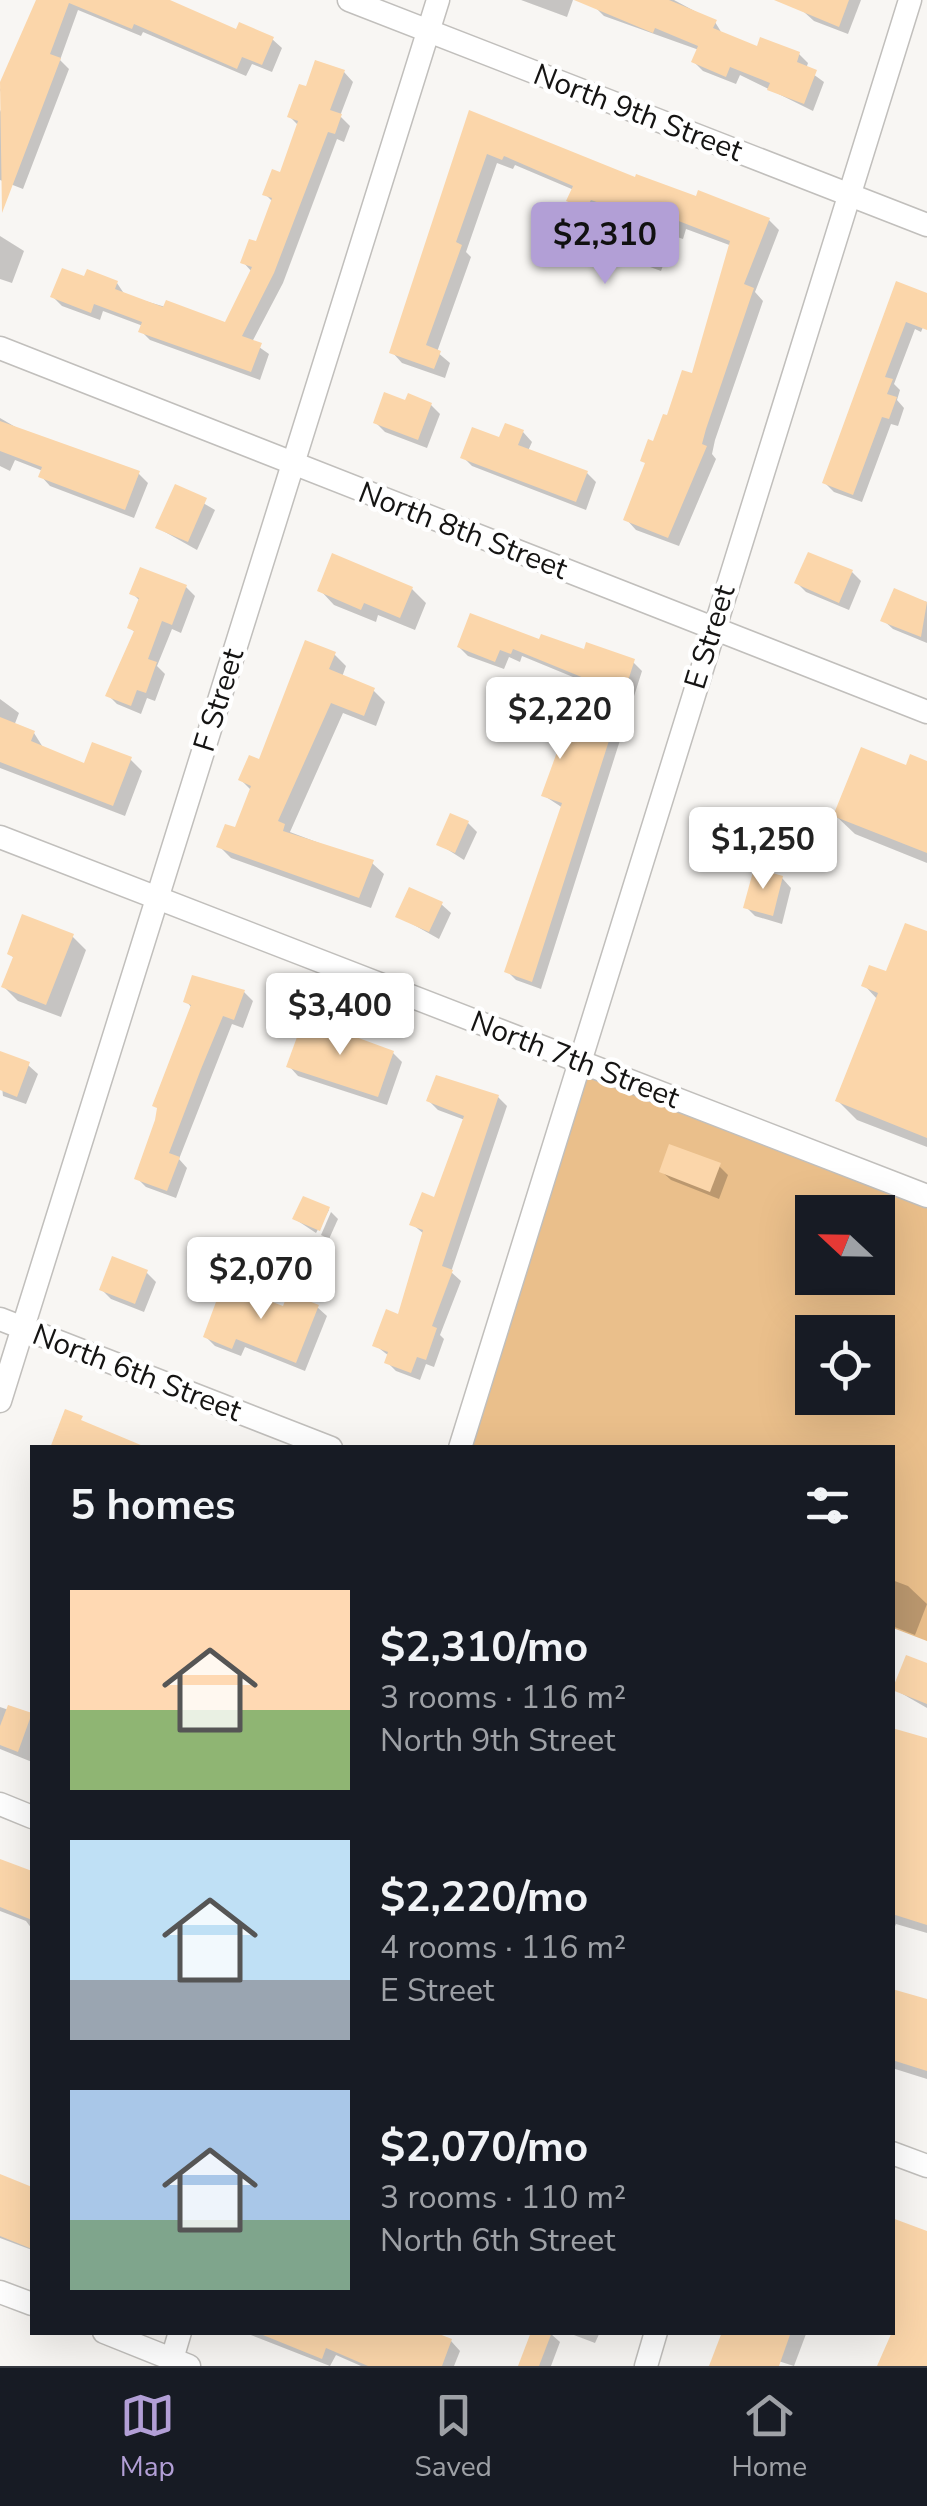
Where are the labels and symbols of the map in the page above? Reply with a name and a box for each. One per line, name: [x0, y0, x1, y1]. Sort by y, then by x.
street label: North 9th Street: [528, 54, 749, 172]
pin: $2,310: [524, 202, 686, 287]
street label: North 8th Street: [353, 472, 574, 590]
street label: E Street: [675, 579, 745, 694]
street label: F Street: [184, 643, 254, 757]
pin: $2,220: [479, 677, 641, 762]
pin: $1,250: [682, 807, 844, 892]
pin: $3,400: [259, 973, 421, 1058]
street label: North 7th Street: [465, 1001, 686, 1119]
north arrow: [795, 1195, 895, 1295]
pin: $2,070: [180, 1237, 342, 1322]
street label: North 6th Street: [27, 1314, 248, 1432]

